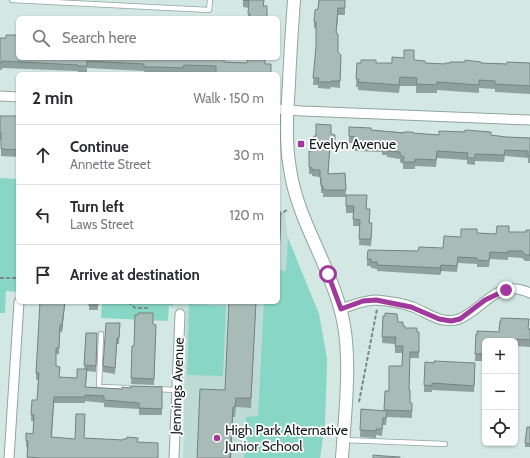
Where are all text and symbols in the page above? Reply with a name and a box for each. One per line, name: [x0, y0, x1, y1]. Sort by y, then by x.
search box: [16, 16, 280, 60]
icon: search: [30, 27, 52, 49]
text: Search here: [62, 29, 137, 47]
text: 2 min: [32, 88, 73, 108]
text: Walk · 150 m: [193, 90, 264, 106]
place label: Evelyn Avenue: [309, 135, 396, 153]
text: Continue: [70, 138, 129, 156]
marker: Evelyn Avenue: [296, 139, 306, 149]
icon: ahead: [32, 144, 54, 166]
text: 30 m: [234, 147, 264, 163]
text: Annette Street: [70, 156, 151, 172]
text: Turn left: [70, 198, 124, 216]
icon: left: [32, 204, 54, 226]
text: 120 m: [230, 207, 264, 223]
text: Laws Street: [70, 216, 134, 232]
icon: arrive: [32, 264, 54, 286]
route start: [319, 265, 337, 283]
text: Arrive at destination: [70, 266, 200, 284]
route end: [497, 281, 515, 299]
street label: Jennings Avenue: [166, 337, 188, 436]
map controls: [482, 338, 518, 446]
button: +: [482, 338, 518, 374]
button: −: [482, 374, 518, 410]
button: locate: [482, 410, 518, 446]
place label: High Park Alternative Junior School: [224, 421, 348, 455]
marker: High Park Alternative Junior School: [212, 433, 222, 443]

